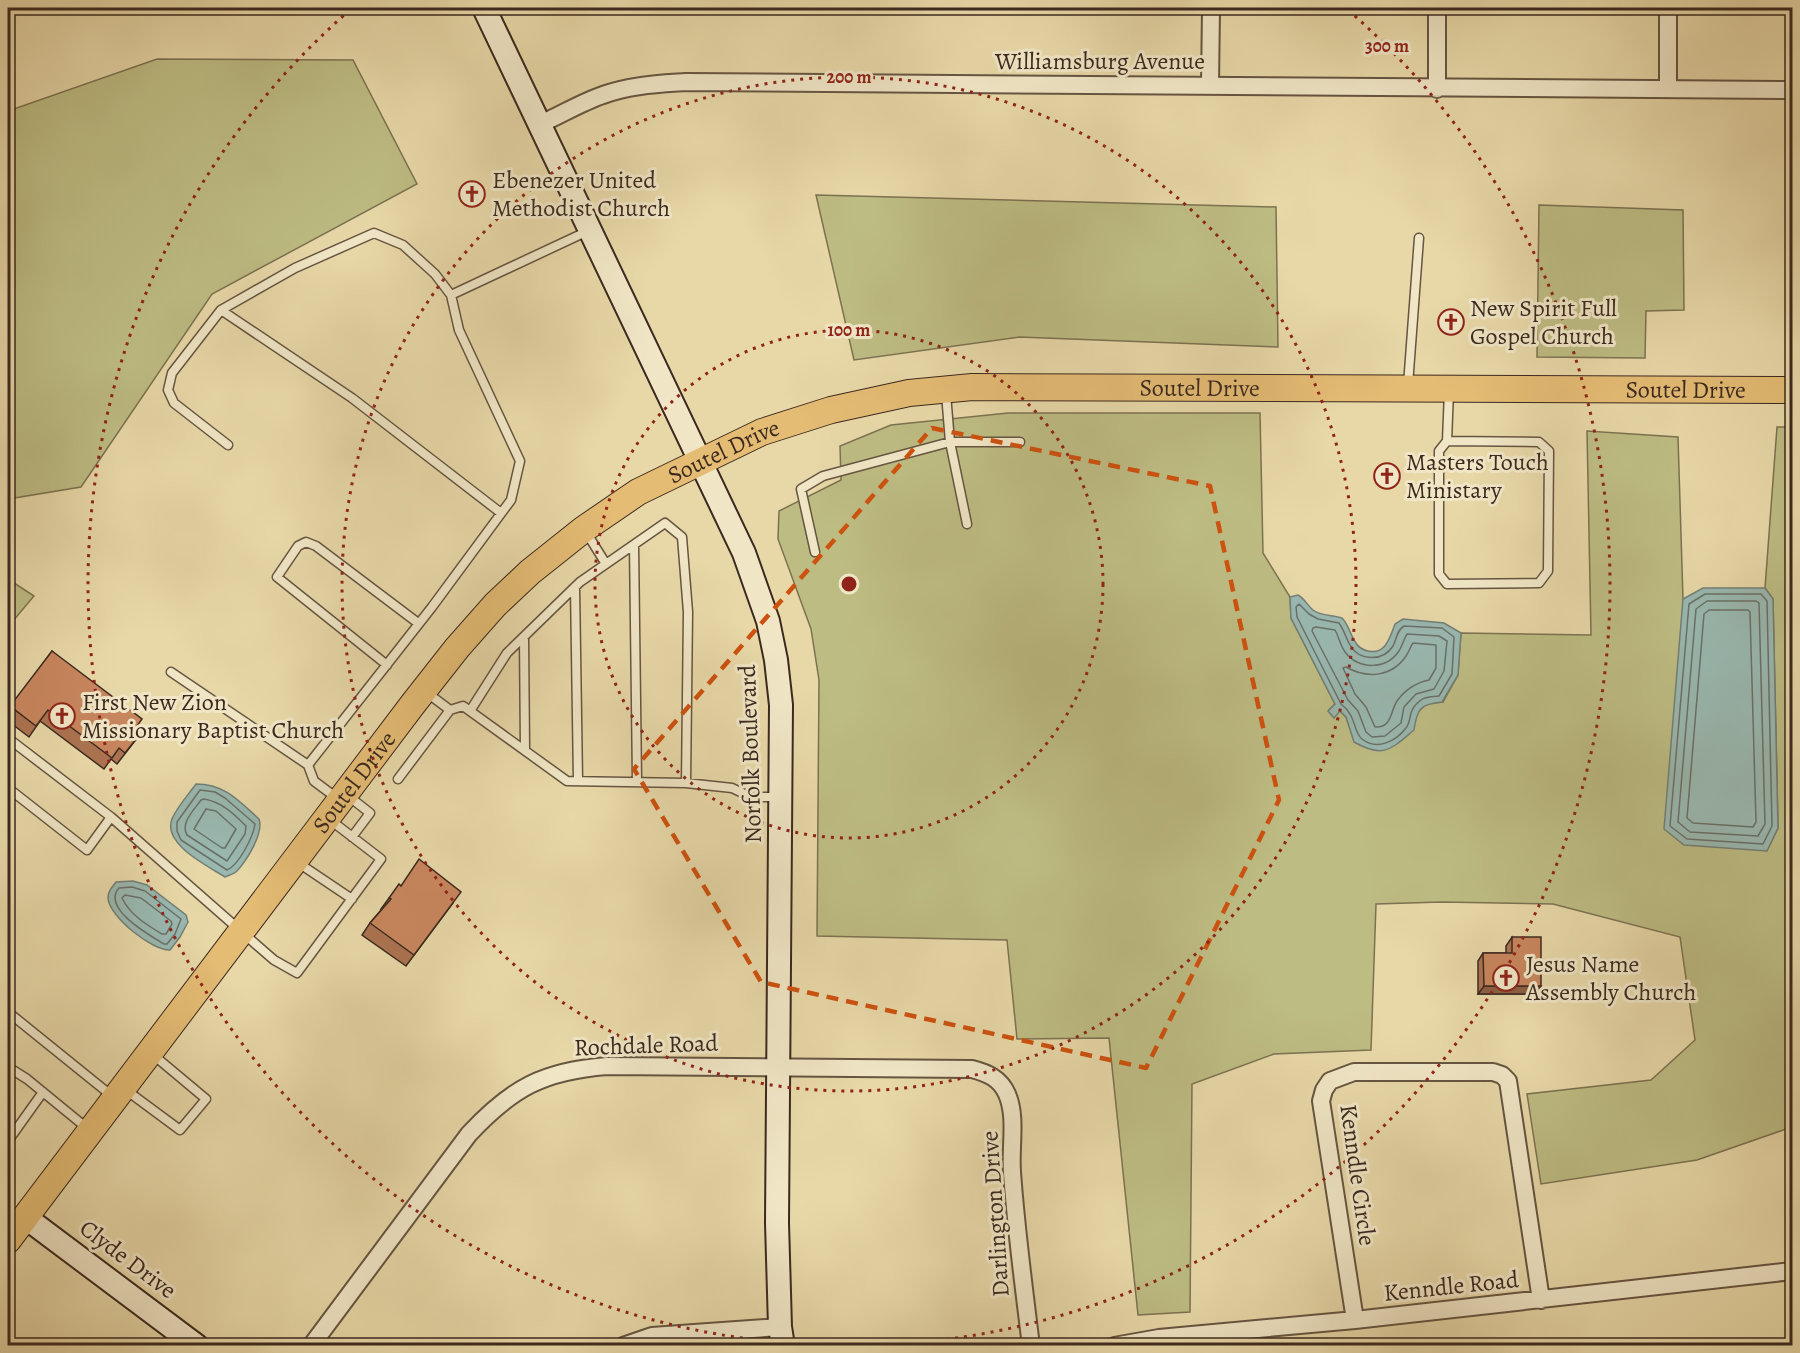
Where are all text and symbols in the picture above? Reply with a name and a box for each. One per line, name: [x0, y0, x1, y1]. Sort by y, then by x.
text: 300 m: [1365, 34, 1409, 58]
street label: Williamsburg Avenue: [994, 45, 1205, 77]
text: 200 m: [826, 65, 872, 89]
place label: Ebenezer United Methodist Church: [492, 164, 670, 224]
church icon: Ebenezer United Methodist Church: [457, 179, 487, 209]
place label: New Spirit Full Gospel Church: [1470, 292, 1617, 352]
church icon: New Spirit Full Gospel Church: [1436, 307, 1466, 337]
text: 100 m: [828, 318, 870, 342]
street label: Soutel Drive: [1139, 372, 1260, 404]
street label: Soutel Drive: [1625, 373, 1746, 406]
street label: Soutel Drive: [662, 411, 783, 491]
place label: Masters Touch Ministary: [1406, 446, 1549, 506]
church icon: Masters Touch Ministary: [1372, 461, 1402, 491]
centre of rings: [839, 574, 859, 594]
street label: Norfolk Boulevard: [731, 664, 769, 844]
place label: First New Zion Missionary Baptist Church: [82, 686, 344, 746]
church icon: First New Zion Missionary Baptist Church: [47, 701, 77, 731]
street label: Soutel Drive: [305, 724, 403, 840]
place label: Jesus Name Assembly Church: [1525, 948, 1696, 1008]
church icon: Jesus Name Assembly Church: [1491, 963, 1521, 993]
street label: Rochdale Road: [573, 1026, 719, 1064]
street label: Kenndle Circle: [1332, 1102, 1384, 1248]
street label: Darlington Drive: [973, 1130, 1017, 1298]
street label: Clyde Drive: [73, 1212, 183, 1306]
street label: Kenndle Road: [1382, 1263, 1520, 1309]

